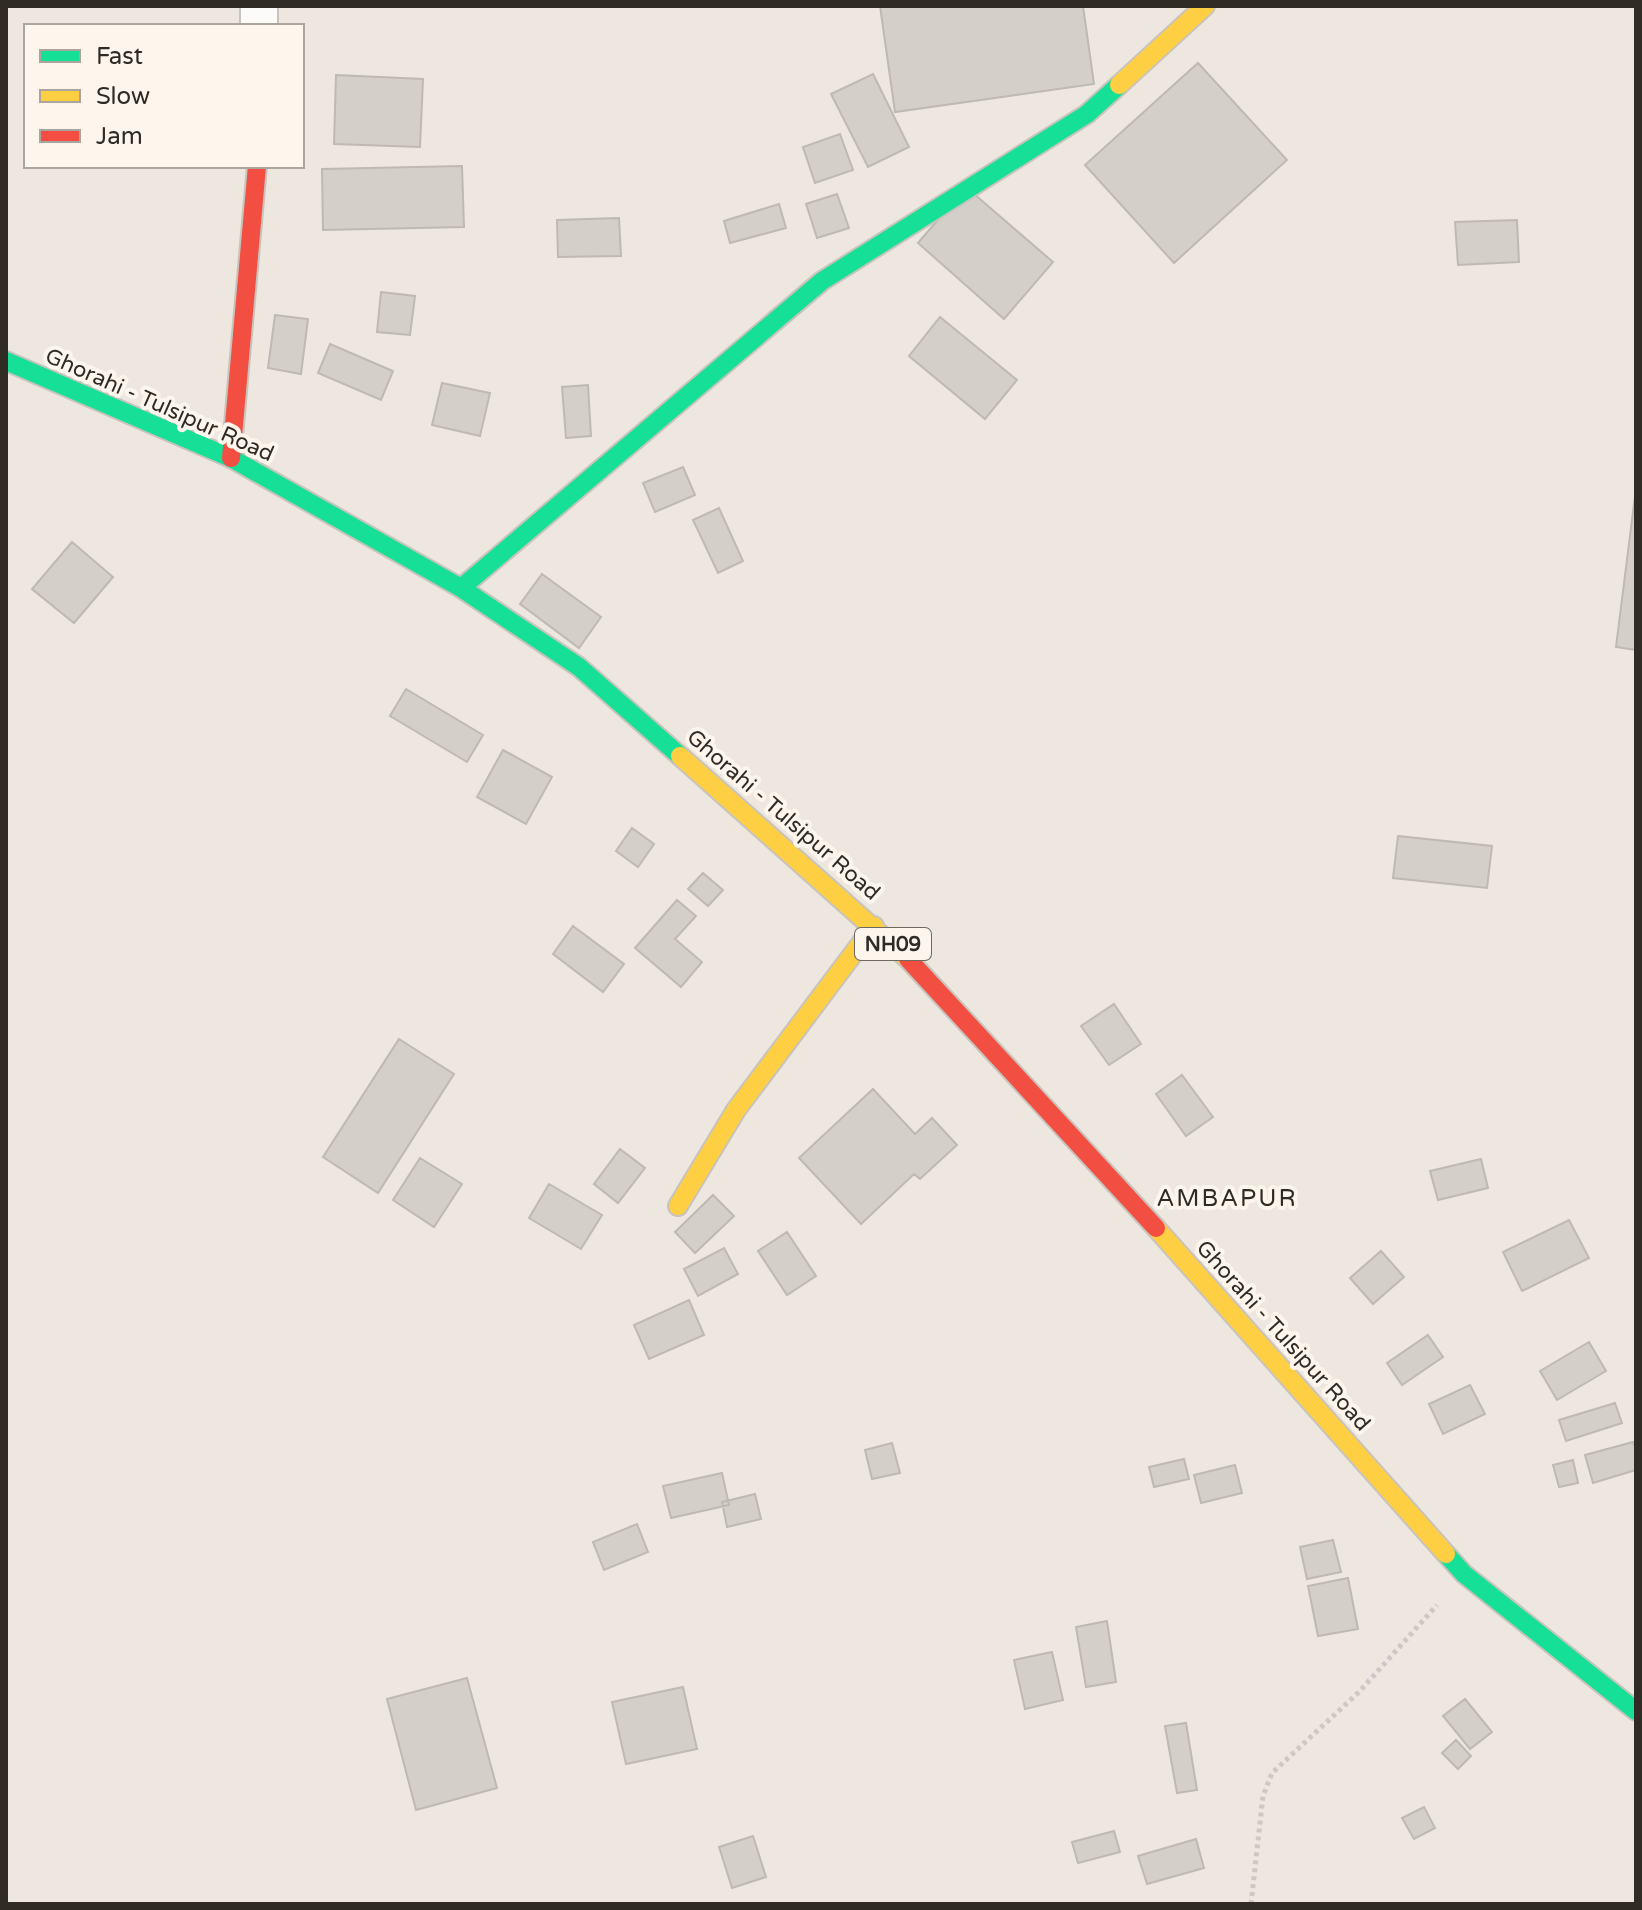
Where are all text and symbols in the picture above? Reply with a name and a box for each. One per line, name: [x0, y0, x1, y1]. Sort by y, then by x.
legend: [24, 24, 304, 168]
text: Fast: [96, 42, 143, 71]
text: Slow: [96, 82, 150, 111]
text: Jam: [96, 122, 143, 151]
street label: Ghorahi - Tulsipur Road: [41, 343, 278, 467]
street label: Ghorahi - Tulsipur Road: [682, 724, 885, 906]
road number: NH09: [855, 928, 931, 960]
district label: AMBAPUR: [1156, 1184, 1298, 1213]
street label: Ghorahi - Tulsipur Road: [1191, 1235, 1376, 1436]

